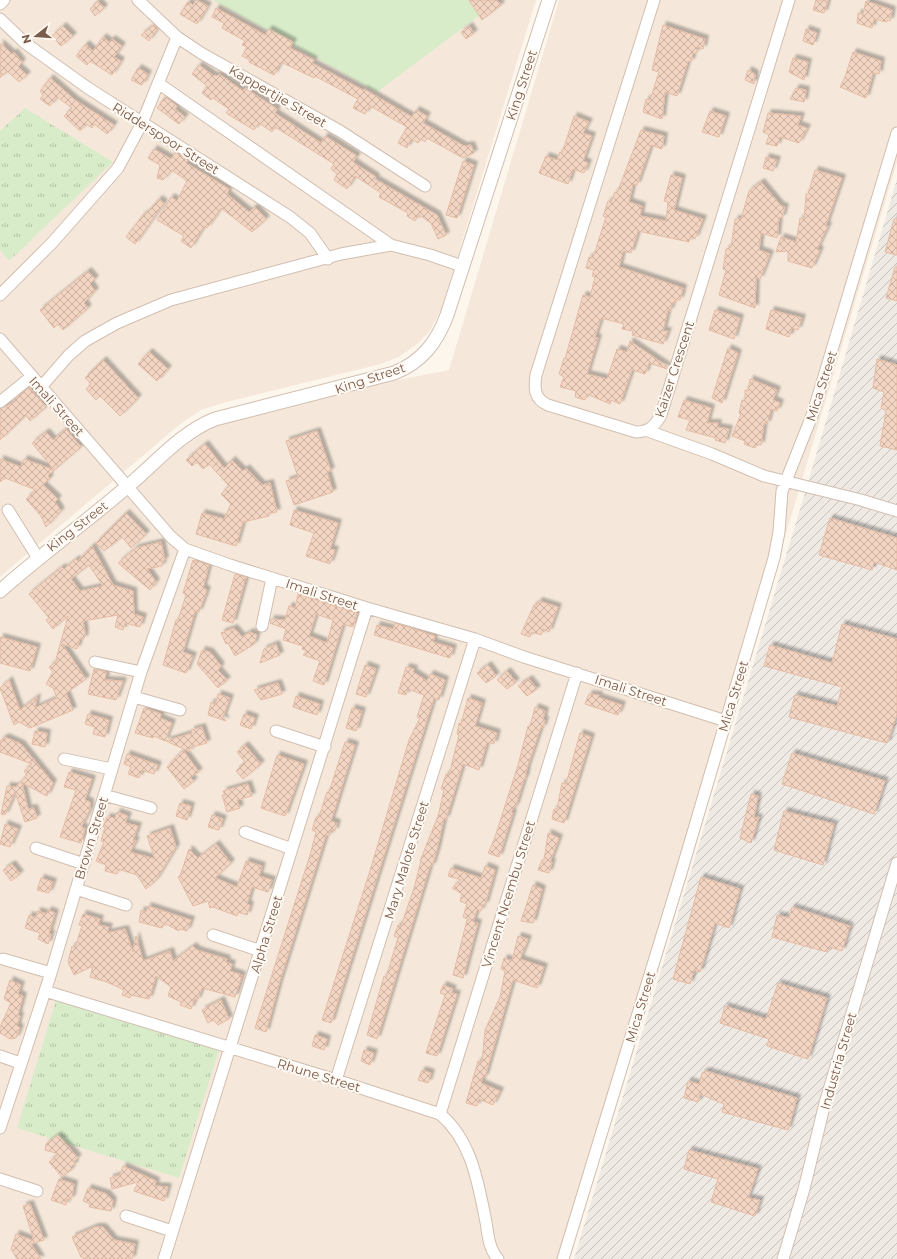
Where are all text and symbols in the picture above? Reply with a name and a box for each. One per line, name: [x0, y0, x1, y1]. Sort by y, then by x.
north arrow: [16, 16, 56, 56]
text: N: [18, 33, 34, 45]
street label: King Street: [502, 48, 540, 122]
street label: Kappertjie Street: [226, 61, 330, 131]
street label: Ridderspoor Street: [110, 99, 222, 177]
street label: Kaizer Crescent: [651, 319, 697, 419]
street label: Mica Street: [802, 349, 840, 423]
street label: King Street: [333, 359, 407, 397]
street label: Imali Street: [26, 373, 88, 439]
street label: King Street: [43, 497, 111, 555]
street label: Imali Street: [284, 575, 360, 613]
street label: Mica Street: [715, 658, 751, 734]
street label: Imali Street: [593, 671, 669, 709]
street label: Brown Street: [71, 795, 111, 881]
street label: Mary Malote Street: [380, 799, 432, 921]
street label: Vincent Ncembu Street: [478, 818, 538, 970]
street label: Alpha Street: [247, 893, 285, 975]
street label: Mica Street: [622, 969, 658, 1045]
street label: Industria Street: [816, 1010, 860, 1112]
street label: Rhune Street: [275, 1055, 363, 1095]

